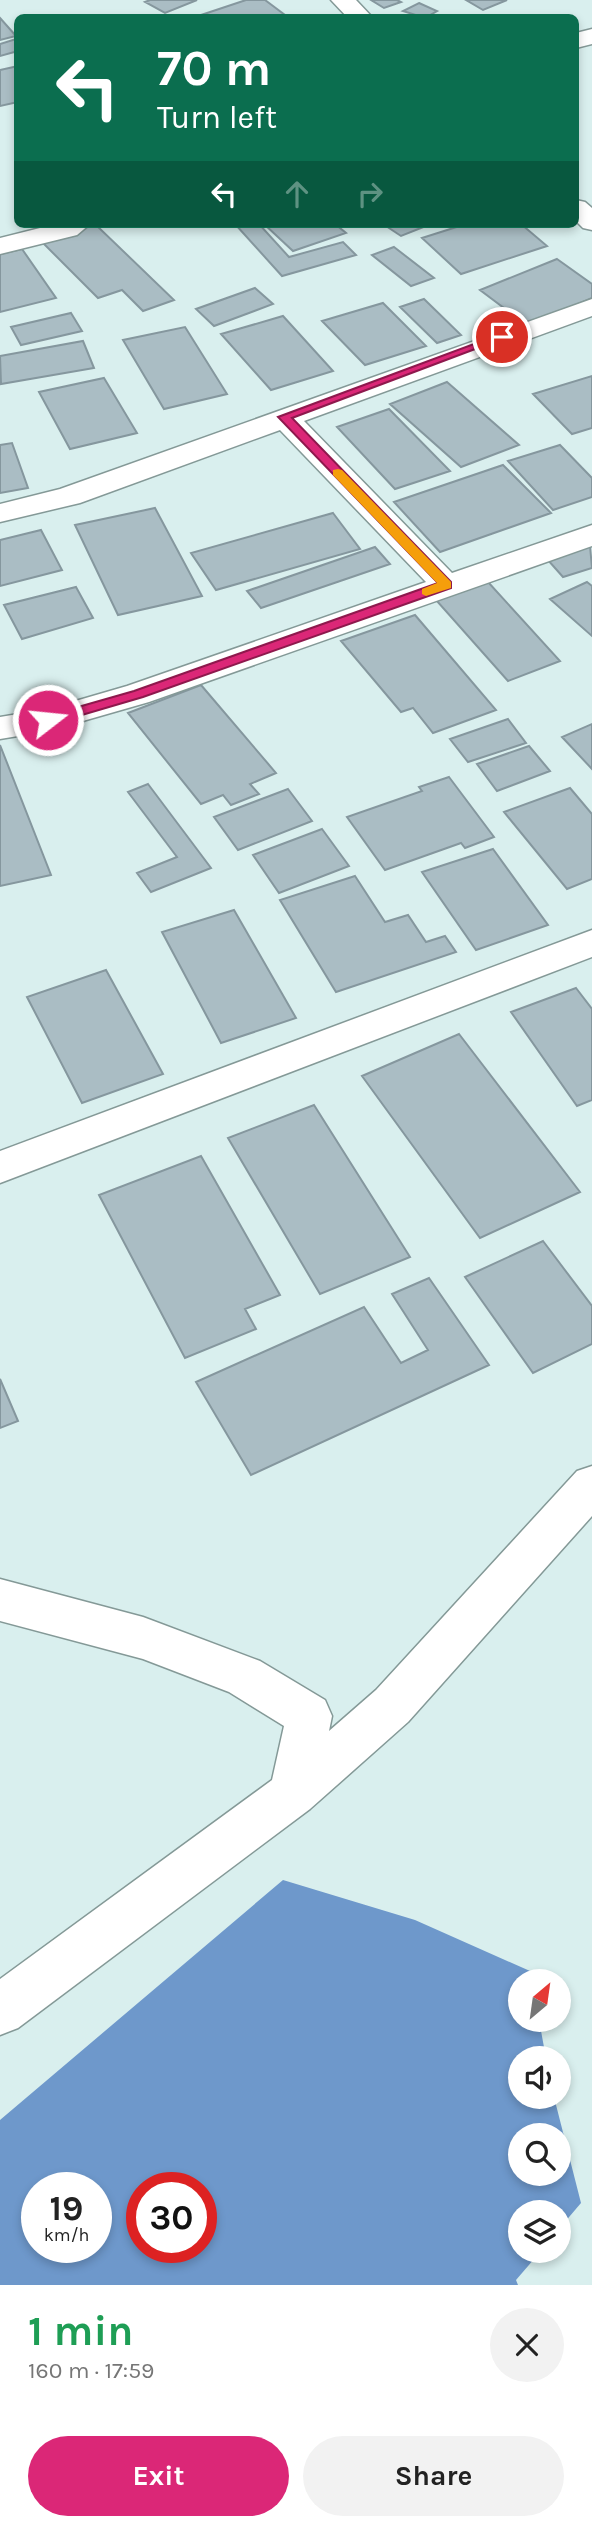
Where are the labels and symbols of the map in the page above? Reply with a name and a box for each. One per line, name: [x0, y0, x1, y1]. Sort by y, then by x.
pin: [472, 307, 532, 367]
position arrow: [11, 683, 85, 757]
north arrow: [508, 1969, 570, 2032]
speed limit sign: 30: [126, 2172, 217, 2263]

